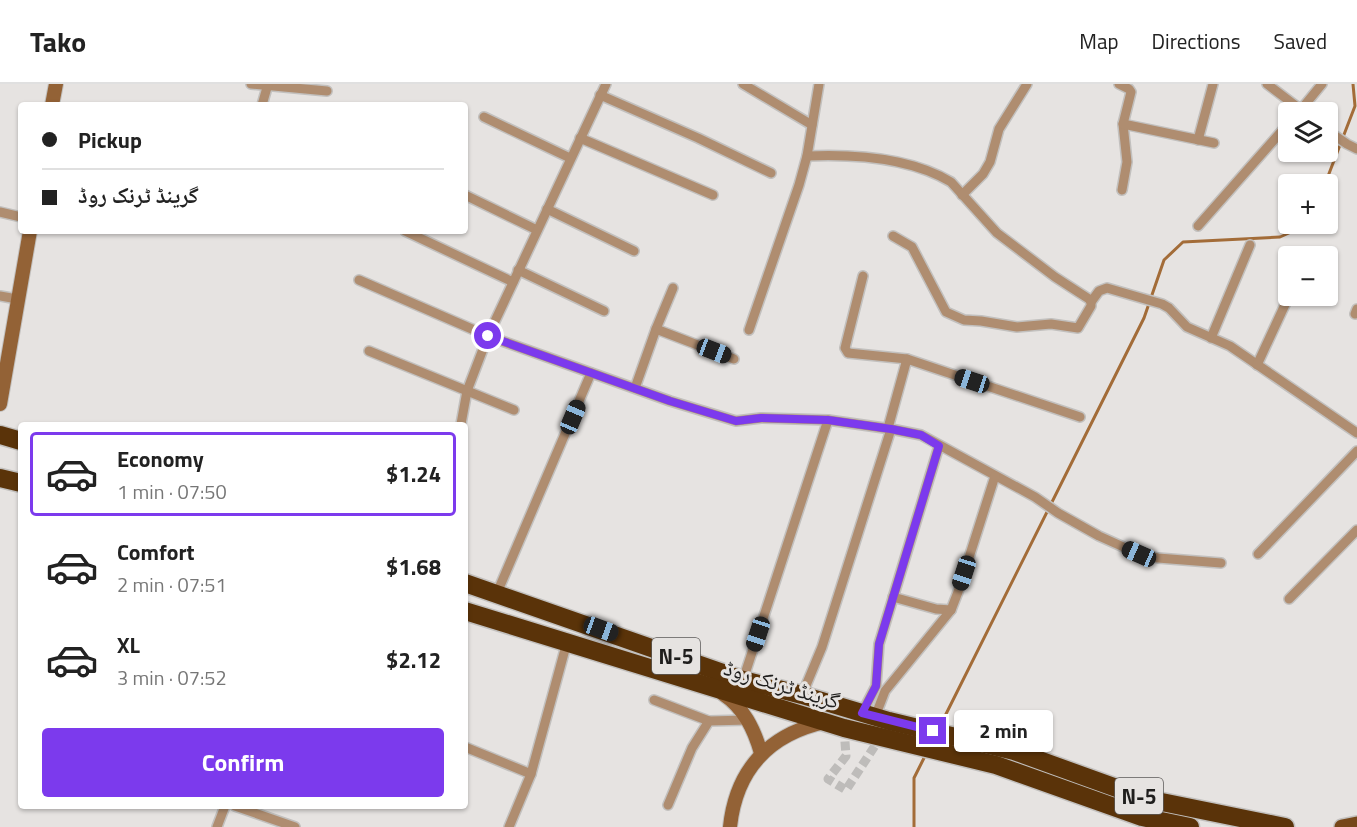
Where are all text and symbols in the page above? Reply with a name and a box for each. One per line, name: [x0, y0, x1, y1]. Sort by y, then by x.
text: Tako: [30, 20, 86, 63]
text: Map: [1079, 25, 1119, 57]
text: Directions: [1152, 25, 1241, 57]
text: Saved: [1274, 25, 1327, 57]
map controls: [1278, 102, 1338, 306]
button: layers: [1278, 102, 1338, 162]
text: Pickup: [78, 123, 142, 157]
button: +: [1278, 174, 1338, 234]
text: گرینڈ ٹرنک روڈ: [78, 178, 199, 212]
button: −: [1278, 246, 1338, 306]
route start: [474, 322, 501, 349]
car: [694, 336, 734, 366]
car: [952, 367, 992, 395]
car: [558, 397, 588, 437]
text: Economy: [117, 442, 204, 476]
icon: car: [45, 447, 99, 501]
text: $1.24: [386, 457, 441, 491]
text: 1 min · 07:50: [117, 476, 227, 507]
text: Comfort: [117, 535, 195, 569]
car: [1119, 538, 1159, 570]
icon: car: [45, 540, 99, 594]
text: $1.68: [386, 550, 441, 584]
car: [950, 553, 978, 593]
text: 2 min · 07:51: [117, 569, 227, 600]
car: [581, 614, 621, 644]
car: [744, 614, 772, 654]
text: XL: [117, 628, 140, 662]
icon: car: [45, 633, 99, 687]
road number: N-5: [652, 638, 700, 674]
text: $2.12: [386, 643, 441, 677]
street label: گرینڈ ٹرنک روڈ: [720, 650, 844, 718]
text: 3 min · 07:52: [117, 662, 227, 693]
callout: 2 min: [954, 710, 1053, 752]
text: 2 min: [979, 715, 1028, 746]
route end: [919, 717, 946, 744]
button: Confirm: [42, 728, 444, 797]
road number: N-5: [1115, 778, 1163, 814]

